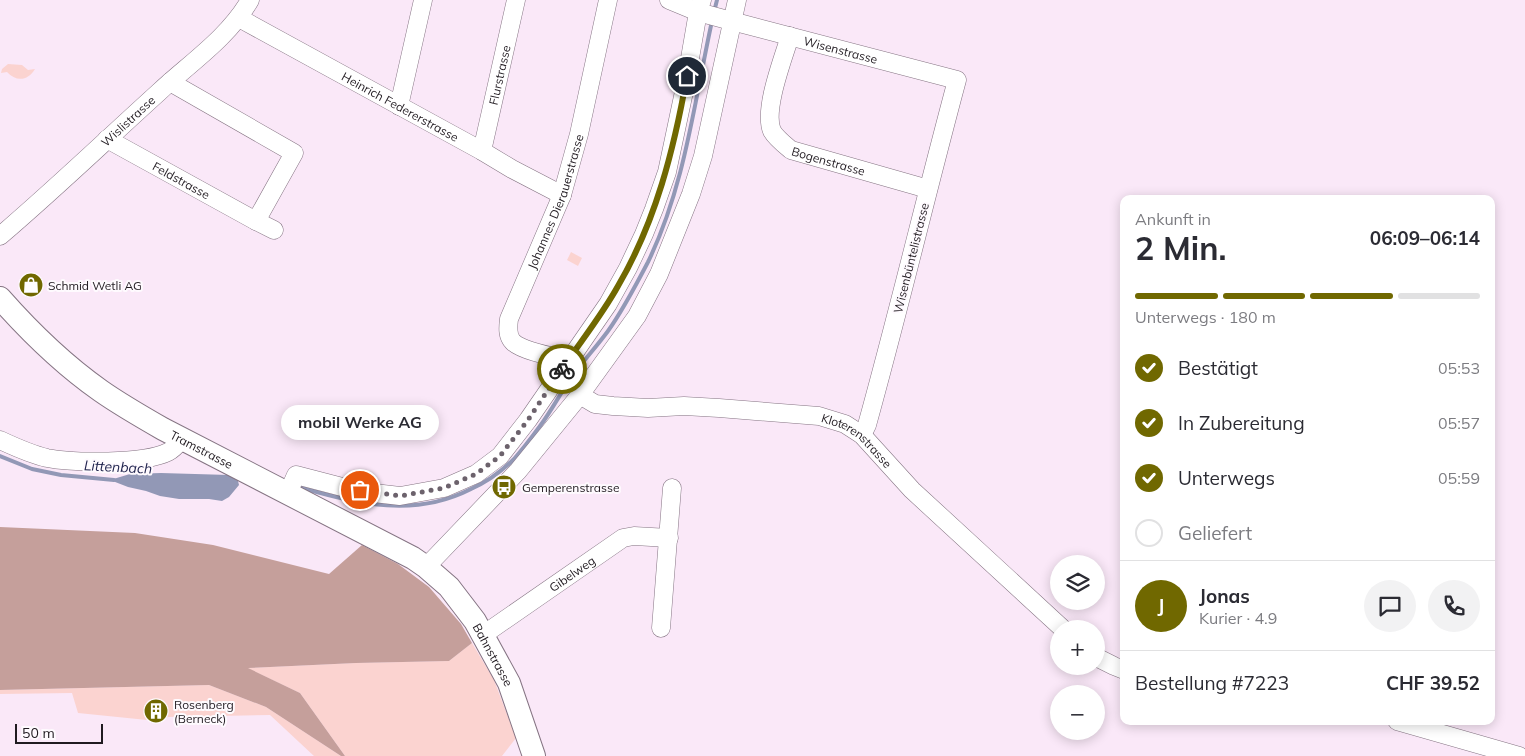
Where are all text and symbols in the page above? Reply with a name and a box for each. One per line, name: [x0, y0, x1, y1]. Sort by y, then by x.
street label: Wisenstrasse: [802, 33, 879, 66]
street label: Flurstrasse: [485, 44, 513, 106]
pin: [666, 55, 708, 97]
icon: home: [673, 62, 701, 90]
street label: Heinrich Federerstrasse: [339, 68, 461, 144]
street label: Wislistrasse: [98, 92, 158, 149]
street label: Johannes Dierauerstrasse: [524, 132, 586, 271]
street label: Bogenstrasse: [790, 143, 867, 178]
street label: Feldstrasse: [150, 158, 213, 202]
street label: Wisenbüntelistrasse: [890, 201, 932, 315]
text: Ankunft in: [1135, 209, 1211, 229]
text: 06:09–06:14: [1370, 226, 1480, 250]
text: 2 Min.: [1135, 228, 1226, 268]
shop icon: Schmid Wetli AG: [18, 272, 44, 298]
place label: Schmid Wetli AG: [48, 278, 142, 293]
text: Unterwegs · 180 m: [1135, 307, 1276, 327]
courier: [537, 344, 587, 394]
icon: check: [1135, 354, 1163, 382]
icon: bike: [548, 355, 576, 383]
text: Bestätigt: [1178, 356, 1258, 380]
text: 05:53: [1438, 358, 1480, 378]
callout: mobil Werke AG: [281, 405, 439, 440]
icon: check: [1135, 409, 1163, 437]
street label: Kloterenstrasse: [820, 410, 895, 471]
text: In Zubereitung: [1178, 411, 1305, 435]
text: mobil Werke AG: [298, 412, 422, 432]
text: 05:57: [1438, 413, 1480, 433]
street label: Tramstrasse: [168, 427, 236, 471]
water label: Littenbach: [83, 456, 153, 478]
icon: check: [1135, 464, 1163, 492]
text: Unterwegs: [1178, 466, 1275, 490]
text: 05:59: [1438, 468, 1480, 488]
pin: [339, 469, 381, 511]
bus stop icon: Gemperenstrasse: [491, 474, 517, 500]
icon: bag: [346, 476, 374, 504]
place label: Gemperenstrasse: [522, 480, 619, 495]
text: Geliefert: [1178, 521, 1252, 545]
street label: Gibelweg: [546, 552, 598, 595]
map controls: [1050, 555, 1105, 740]
button: layers: [1050, 555, 1105, 610]
button: chat: [1364, 580, 1416, 632]
button: phone: [1428, 580, 1480, 632]
text: Jonas: [1199, 584, 1250, 608]
text: J: [1158, 594, 1164, 618]
text: Kurier · 4.9: [1199, 608, 1277, 628]
street label: Bahnstrasse: [470, 620, 517, 689]
button: +: [1050, 620, 1105, 675]
text: Bestellung #7223: [1135, 671, 1289, 695]
text: CHF 39.52: [1386, 671, 1480, 695]
button: −: [1050, 685, 1105, 740]
place label: Rosenberg (Berneck): [174, 697, 234, 726]
building icon: Rosenberg (Berneck): [143, 698, 169, 724]
scale bar: [15, 721, 102, 744]
text: 50 m: [22, 724, 55, 742]

